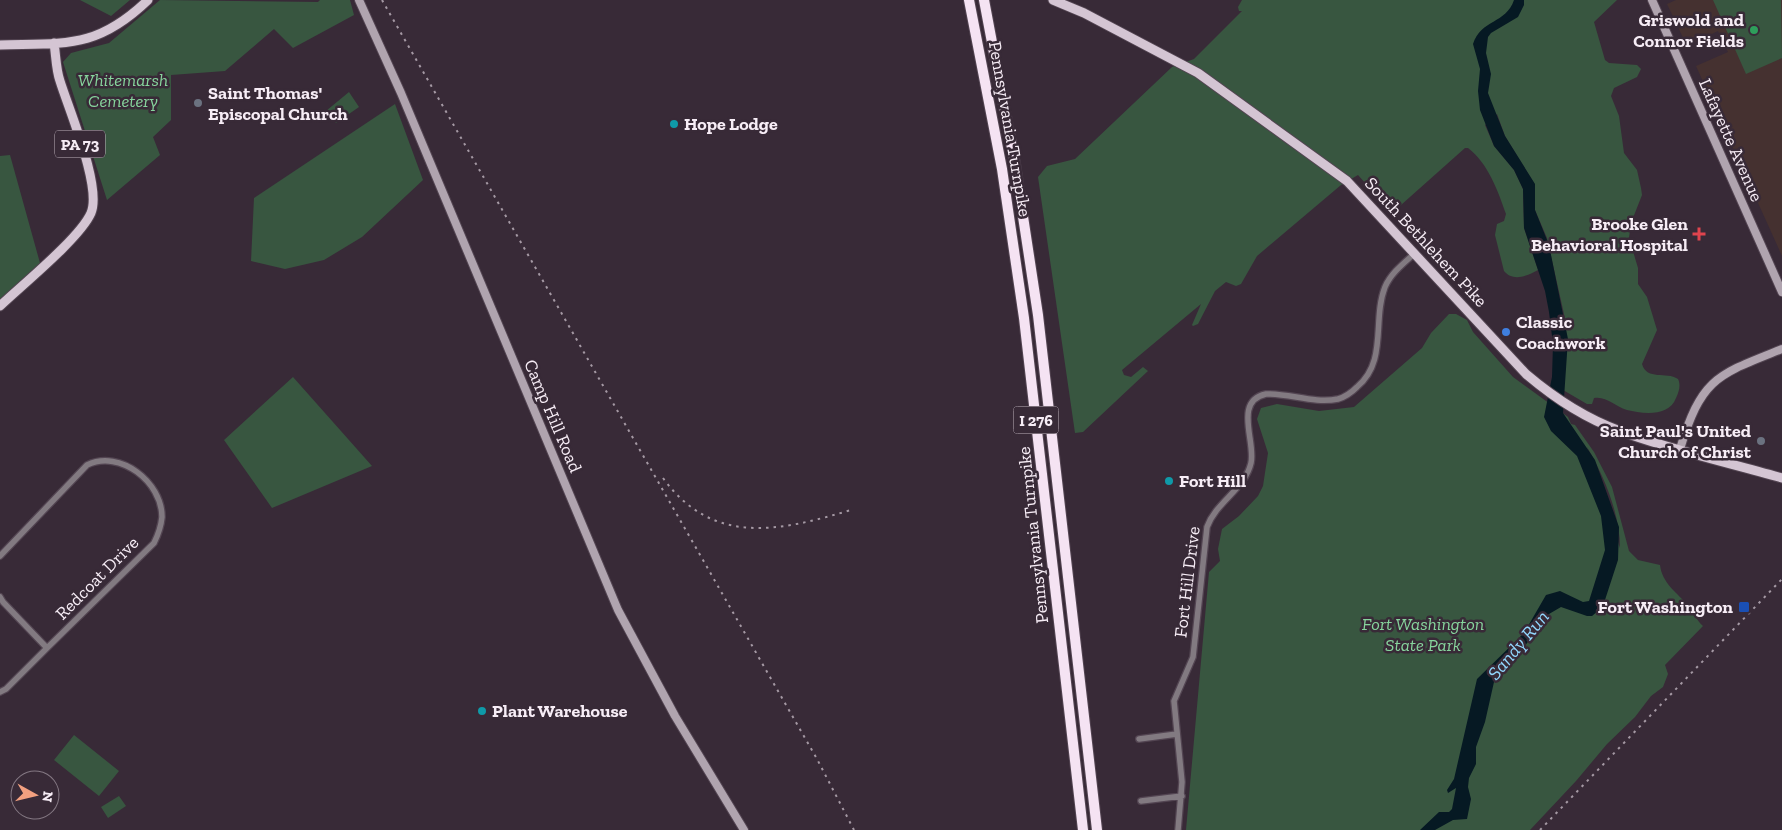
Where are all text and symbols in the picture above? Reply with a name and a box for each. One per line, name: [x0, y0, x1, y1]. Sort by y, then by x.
place label: Griswold and Connor Fields: [1633, 9, 1745, 52]
marker: Griswold and Connor Fields: [1748, 24, 1760, 36]
street label: Pennsylvania Turnpike: [984, 40, 1036, 218]
park label: Whitemarsh Cemetery: [78, 69, 168, 112]
street label: Lafayette Avenue: [1694, 75, 1768, 205]
place label: Saint Thomas' Episcopal Church: [208, 82, 348, 125]
marker: Saint Thomas' Episcopal Church: [192, 97, 204, 109]
place label: Hope Lodge: [684, 113, 778, 135]
marker: Hope Lodge: [668, 118, 680, 130]
road number: PA 73: [55, 130, 105, 158]
street label: South Bethlehem Pike: [1360, 172, 1492, 312]
place label: Brooke Glen Behavioral Hospital: [1531, 213, 1688, 256]
marker: Brooke Glen Behavioral Hospital: [1692, 227, 1706, 241]
place label: Classic Coachwork: [1516, 311, 1605, 354]
marker: Classic Coachwork: [1500, 326, 1512, 338]
street label: Camp Hill Road: [519, 356, 587, 476]
road number: I 276: [1014, 406, 1058, 434]
place label: Saint Paul's United Church of Christ: [1600, 420, 1752, 463]
marker: Saint Paul's United Church of Christ: [1755, 435, 1767, 447]
street label: Pennsylvania Turnpike: [1013, 445, 1053, 625]
place label: Fort Hill: [1179, 470, 1246, 492]
marker: Fort Hill: [1163, 475, 1175, 487]
street label: Fort Hill Drive: [1169, 525, 1205, 639]
street label: Redcoat Drive: [51, 532, 143, 624]
place label: Fort Washington: [1598, 596, 1733, 618]
marker: Fort Washington: [1737, 600, 1751, 614]
water label: Sandy Run: [1482, 606, 1554, 684]
park label: Fort Washington State Park: [1362, 613, 1484, 656]
place label: Plant Warehouse: [492, 700, 628, 722]
marker: Plant Warehouse: [476, 705, 488, 717]
north arrow: [10, 770, 60, 820]
text: N: [38, 790, 57, 804]

